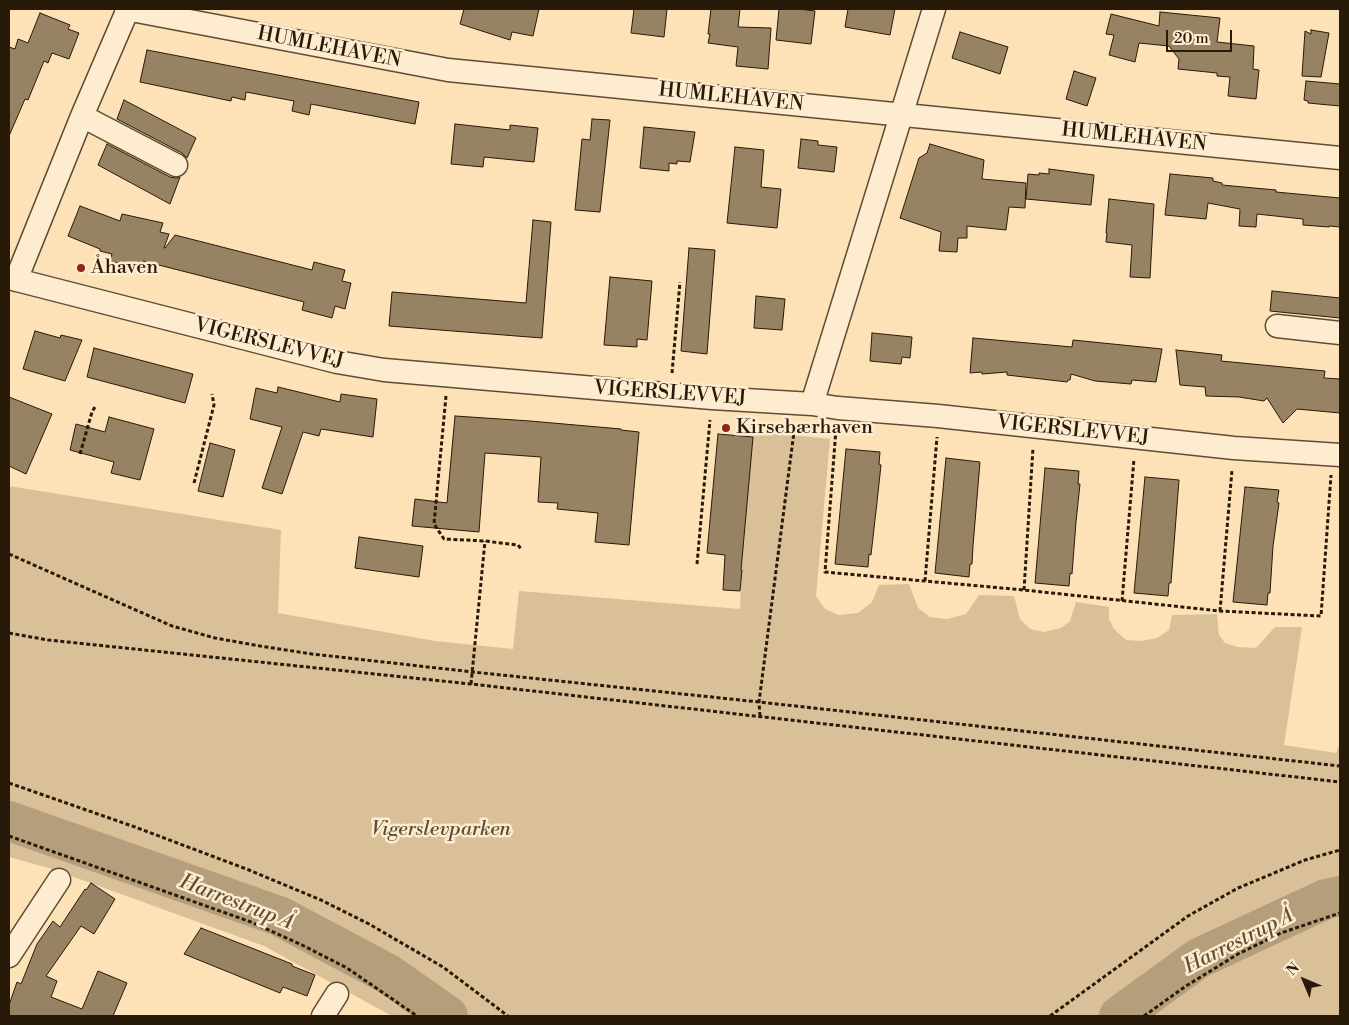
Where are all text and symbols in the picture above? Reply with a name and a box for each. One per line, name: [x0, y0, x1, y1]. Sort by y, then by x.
scale bar: [1169, 20, 1235, 52]
street label: HUMLEHAVEN: [255, 22, 403, 74]
text: 20 m: [1174, 29, 1209, 48]
street label: HUMLEHAVEN: [657, 78, 805, 118]
street label: HUMLEHAVEN: [1060, 118, 1208, 158]
place label: Åhaven: [91, 256, 158, 280]
marker: Åhaven: [75, 262, 87, 274]
street label: VIGERSLEVVEJ: [192, 314, 346, 374]
street label: VIGERSLEVVEJ: [593, 377, 747, 411]
street label: VIGERSLEVVEJ: [995, 411, 1151, 451]
place label: Kirsebærhaven: [736, 416, 873, 440]
marker: Kirsebærhaven: [720, 422, 732, 434]
park label: Vigerslevparken: [371, 818, 511, 842]
water label: Harrestrup Å: [176, 870, 296, 936]
water label: Harrestrup Å: [1180, 904, 1298, 980]
north arrow: [1279, 955, 1329, 1005]
text: N: [1283, 959, 1304, 980]

